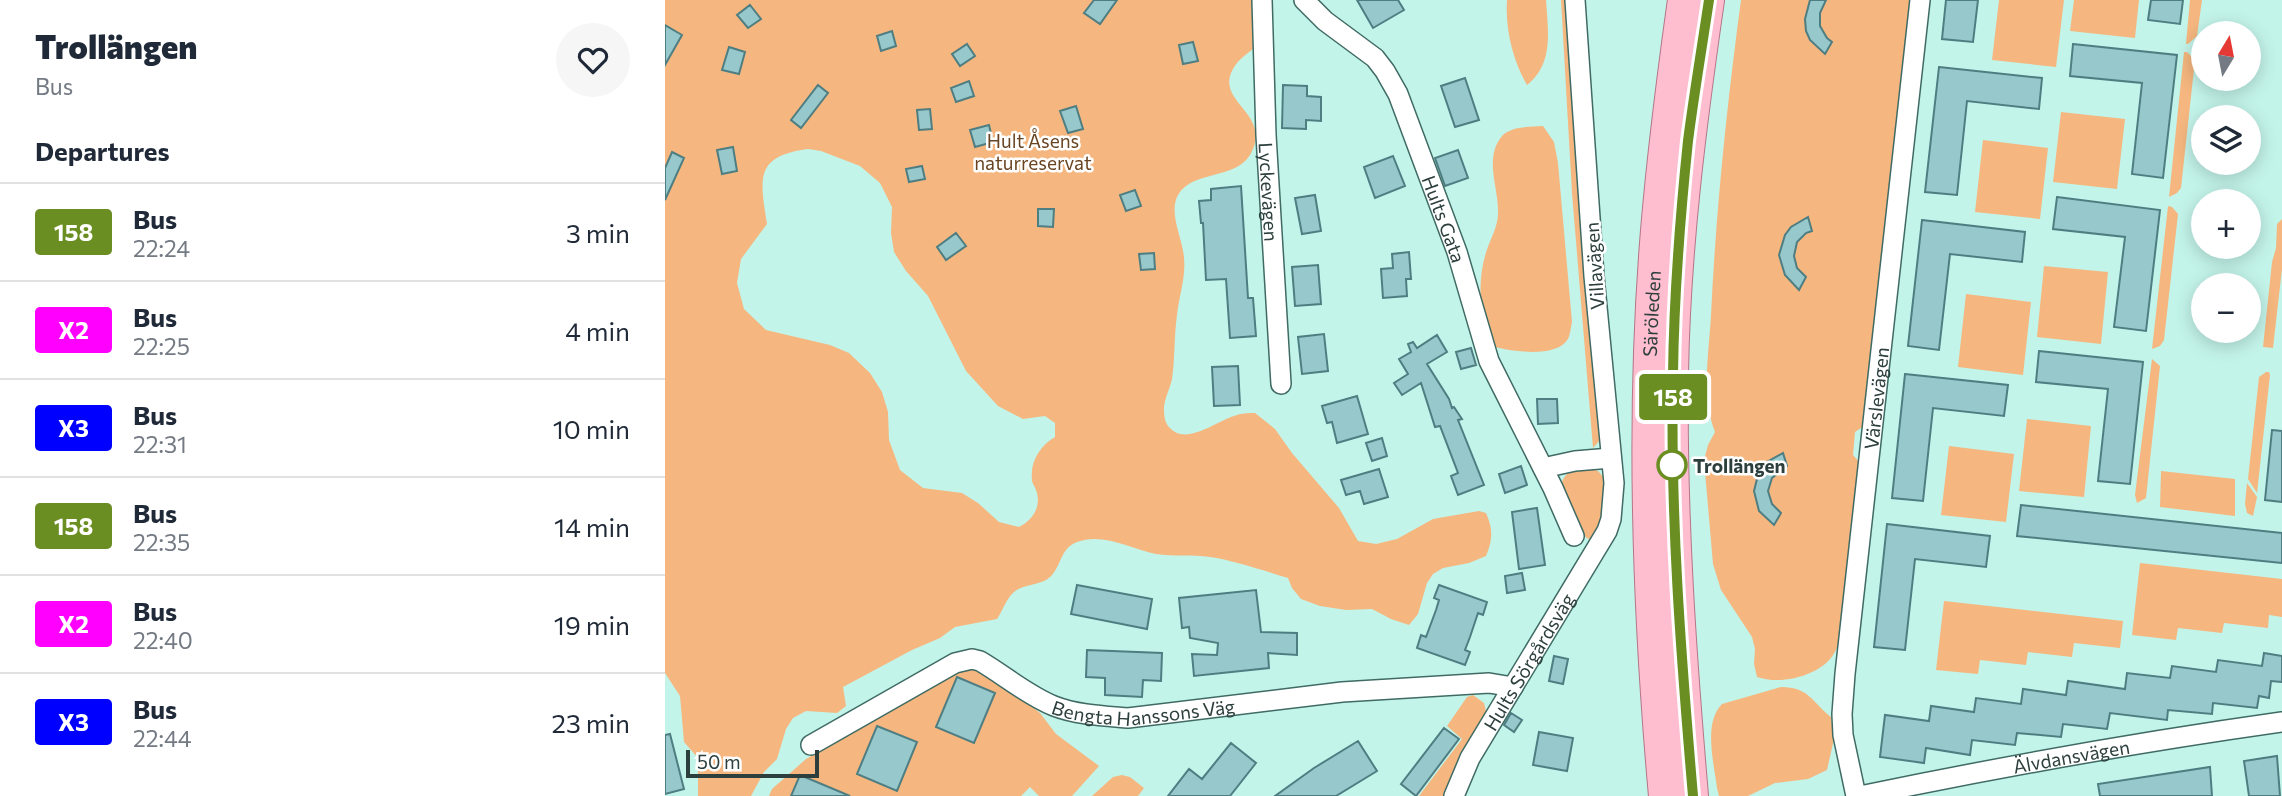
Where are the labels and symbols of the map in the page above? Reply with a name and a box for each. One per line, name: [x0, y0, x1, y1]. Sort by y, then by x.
north arrow: [2191, 21, 2261, 91]
park label: Hult Åsens naturreservat: [974, 128, 1092, 174]
street label: Lyckevägen: [1255, 142, 1284, 242]
street label: Hults Gata: [1418, 172, 1471, 265]
street label: Villavägen: [1579, 221, 1609, 311]
street label: Säröleden: [1637, 270, 1665, 357]
street label: Värslevägen: [1859, 346, 1893, 451]
line badge: 158: [1633, 374, 1713, 420]
marker: Trollängen: [1657, 450, 1687, 480]
place label: Trollängen: [1693, 454, 1786, 477]
street label: Hults Sörgårdsväg: [1478, 589, 1579, 734]
street label: Bengta Hanssons Väg: [1049, 694, 1236, 730]
street label: Älvdansvägen: [2011, 734, 2131, 777]
scale bar: [686, 747, 819, 779]

